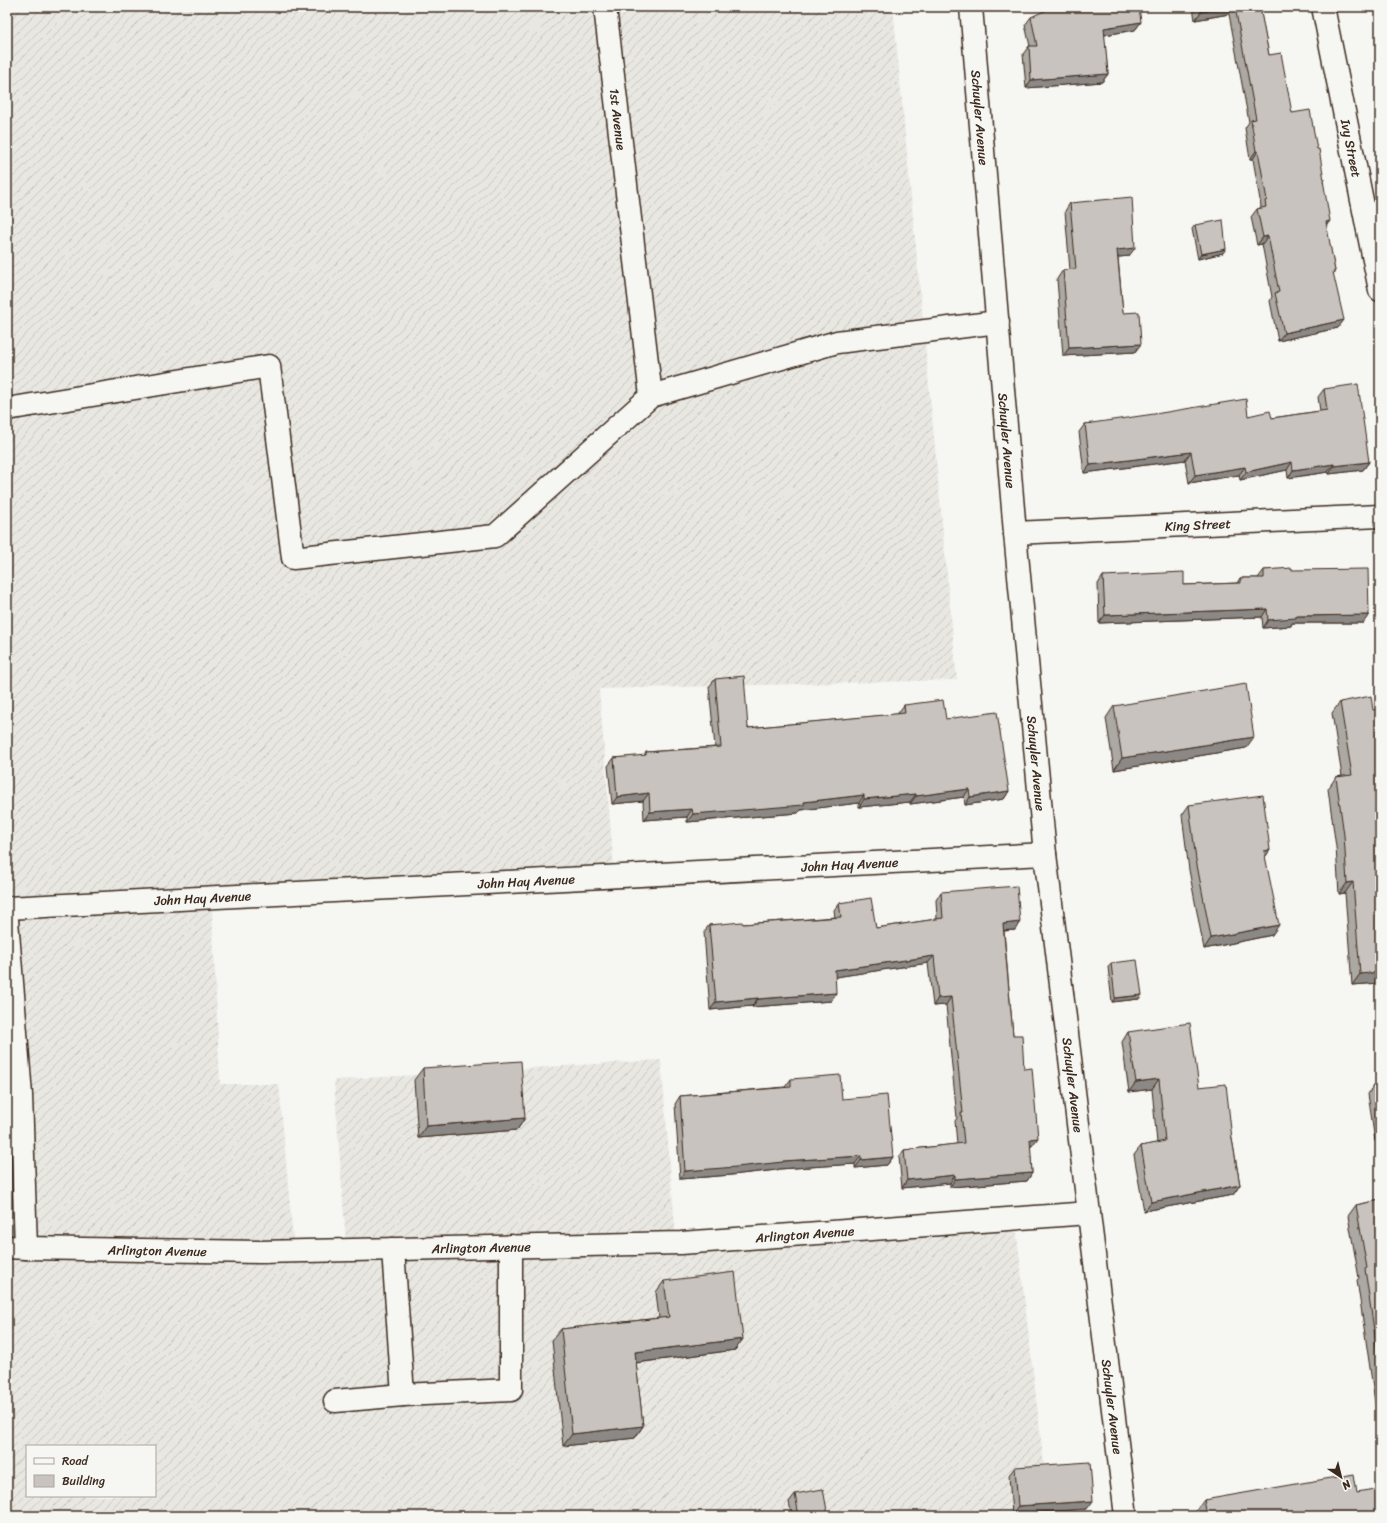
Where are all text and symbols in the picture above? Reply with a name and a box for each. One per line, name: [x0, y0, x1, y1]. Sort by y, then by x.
street label: Schuyler Avenue: [965, 69, 996, 167]
street label: 1st Avenue: [603, 87, 633, 151]
street label: Ivy Street: [1334, 116, 1369, 180]
street label: Schuyler Avenue: [992, 392, 1023, 489]
street label: King Street: [1164, 511, 1232, 538]
street label: Schuyler Avenue: [1021, 714, 1052, 812]
street label: John Hay Avenue: [800, 850, 899, 878]
street label: John Hay Avenue: [476, 867, 576, 895]
street label: John Hay Avenue: [153, 884, 252, 912]
street label: Schuyler Avenue: [1056, 1036, 1091, 1134]
street label: Arlington Avenue: [754, 1219, 855, 1249]
street label: Arlington Avenue: [430, 1235, 531, 1260]
street label: Arlington Avenue: [107, 1238, 207, 1263]
street label: Schuyler Avenue: [1095, 1358, 1130, 1456]
legend: [26, 1445, 156, 1497]
text: Road: [62, 1450, 89, 1472]
north arrow: [1321, 1457, 1361, 1497]
text: Building: [62, 1470, 105, 1492]
text: N: [1338, 1474, 1356, 1495]

